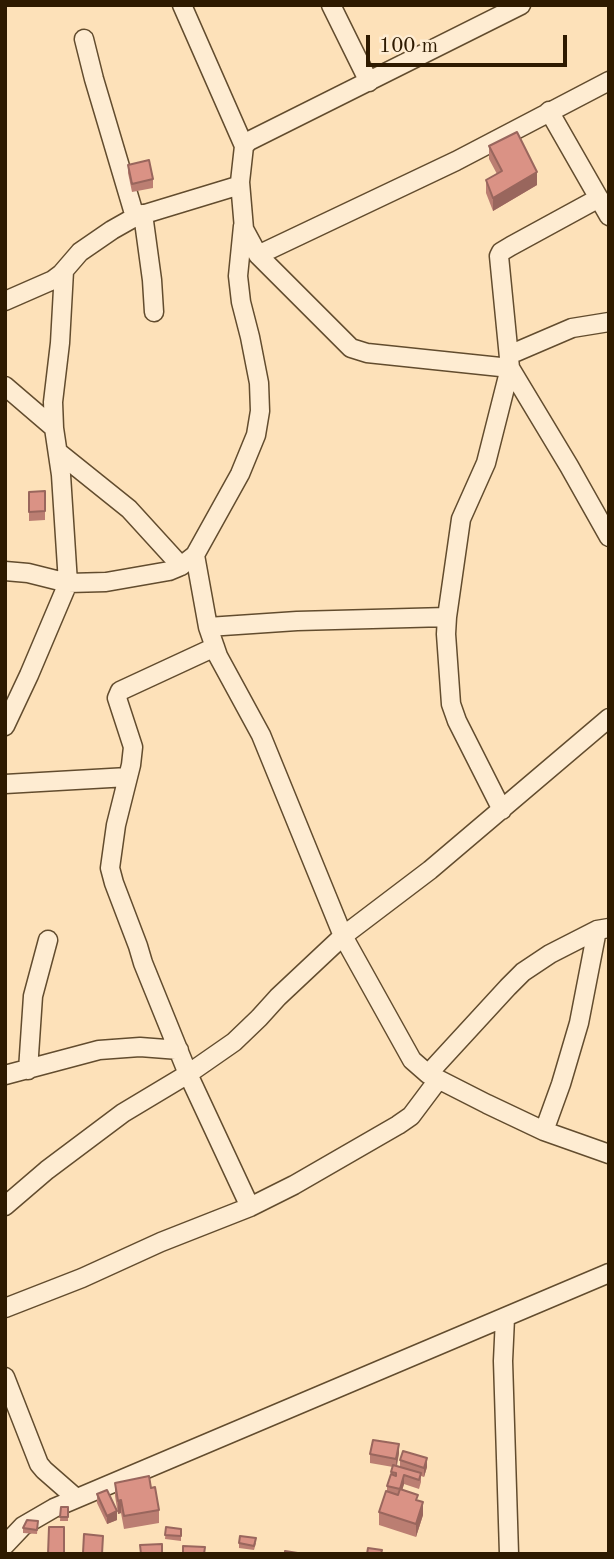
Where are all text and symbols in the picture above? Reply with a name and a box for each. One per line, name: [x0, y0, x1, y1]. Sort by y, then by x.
scale bar: [369, 21, 570, 65]
text: 100 m: [379, 36, 438, 57]

